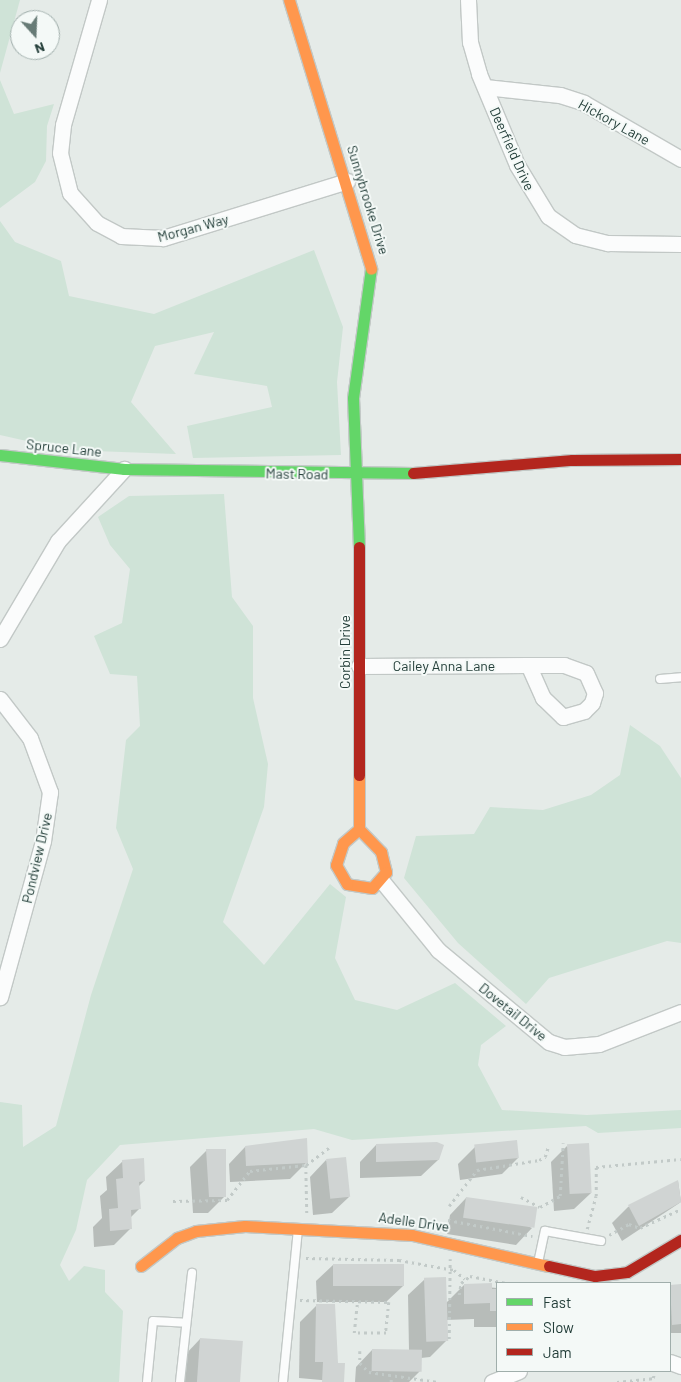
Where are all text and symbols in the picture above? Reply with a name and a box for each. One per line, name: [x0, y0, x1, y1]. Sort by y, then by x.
north arrow: [10, 10, 60, 60]
text: N: [33, 39, 47, 58]
street label: Hickory Lane: [575, 95, 653, 149]
street label: Deerfield Drive: [486, 105, 538, 193]
street label: Sunnybrooke Drive: [343, 143, 393, 257]
street label: Morgan Way: [156, 210, 230, 246]
street label: Spruce Lane: [25, 436, 103, 460]
street label: Mast Road: [265, 465, 329, 483]
street label: Corbin Drive: [337, 615, 353, 689]
street label: Cailey Anna Lane: [393, 658, 495, 674]
street label: Pondview Drive: [18, 811, 56, 905]
street label: Dovetail Drive: [476, 979, 550, 1045]
street label: Adelle Drive: [378, 1209, 450, 1235]
legend: [496, 1282, 671, 1372]
text: Fast: [543, 1293, 571, 1311]
text: Slow: [543, 1318, 574, 1336]
text: Jam: [543, 1343, 572, 1361]

